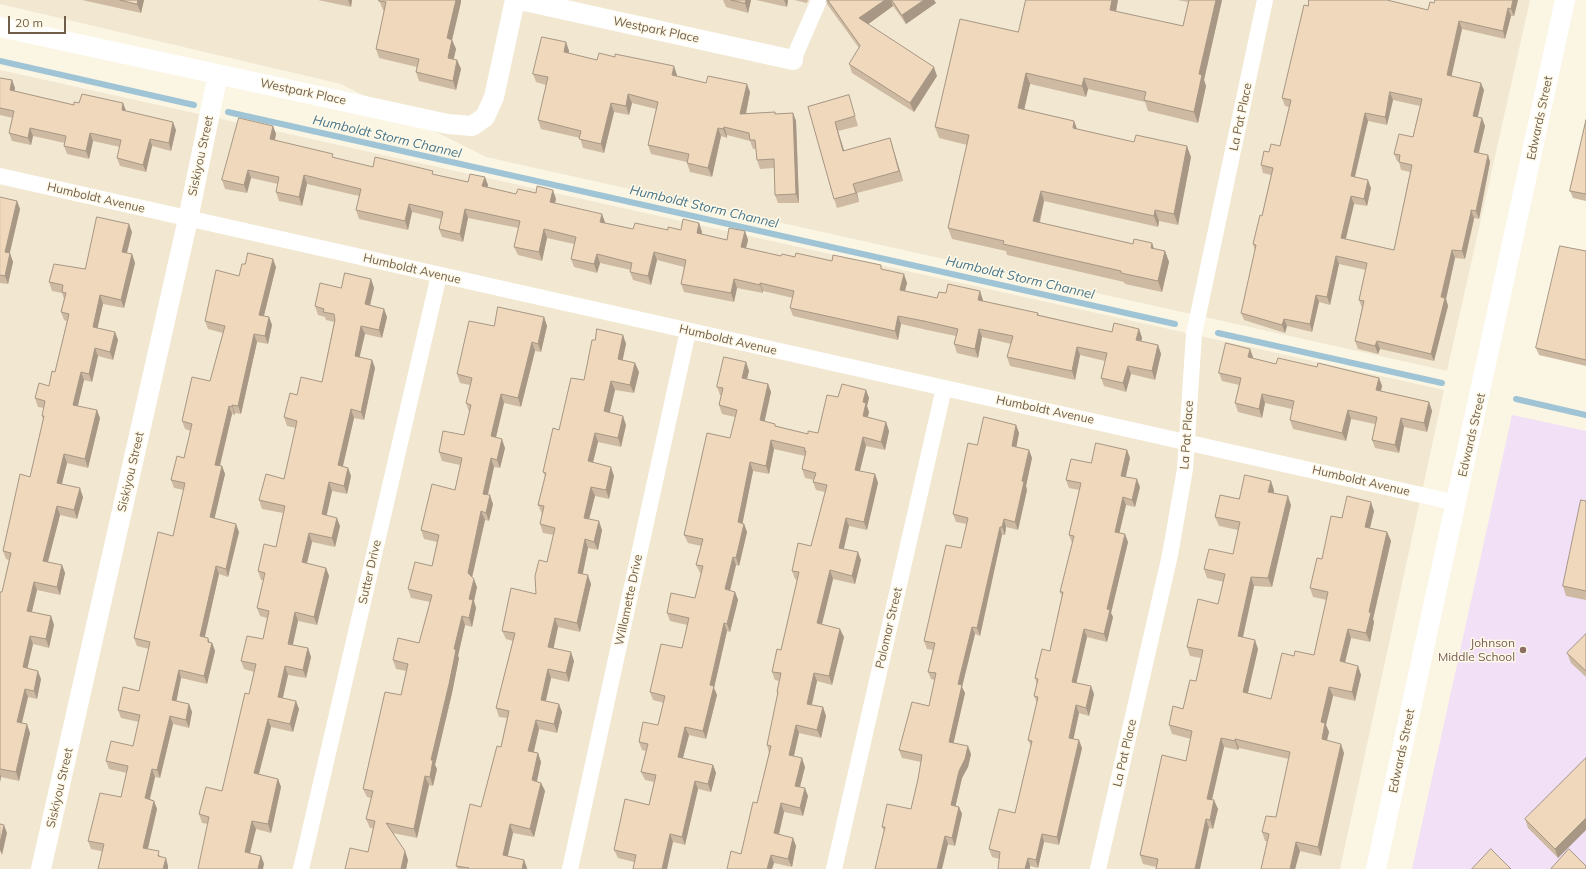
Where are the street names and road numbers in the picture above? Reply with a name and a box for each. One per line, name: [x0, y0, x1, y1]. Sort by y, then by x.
street label: Westpark Place: [612, 14, 700, 46]
street label: Edwards Street: [1524, 75, 1556, 161]
street label: Westpark Place: [259, 76, 347, 108]
street label: La Pat Place: [1227, 82, 1255, 152]
street label: Siskiyou Street: [185, 115, 217, 197]
street label: Humboldt Avenue: [46, 180, 146, 216]
street label: Humboldt Avenue: [362, 251, 462, 287]
street label: Humboldt Avenue: [678, 322, 778, 358]
street label: Edwards Street: [1455, 392, 1489, 478]
street label: Humboldt Avenue: [995, 393, 1095, 427]
street label: La Pat Place: [1177, 400, 1197, 470]
street label: Siskiyou Street: [115, 431, 147, 513]
street label: Humboldt Avenue: [1311, 463, 1411, 499]
street label: Sutter Drive: [356, 538, 384, 606]
street label: Willamette Drive: [612, 553, 646, 647]
street label: Palomar Street: [873, 586, 905, 670]
street label: Edwards Street: [1386, 708, 1418, 794]
street label: La Pat Place: [1110, 718, 1140, 788]
street label: Siskiyou Street: [44, 747, 76, 829]

